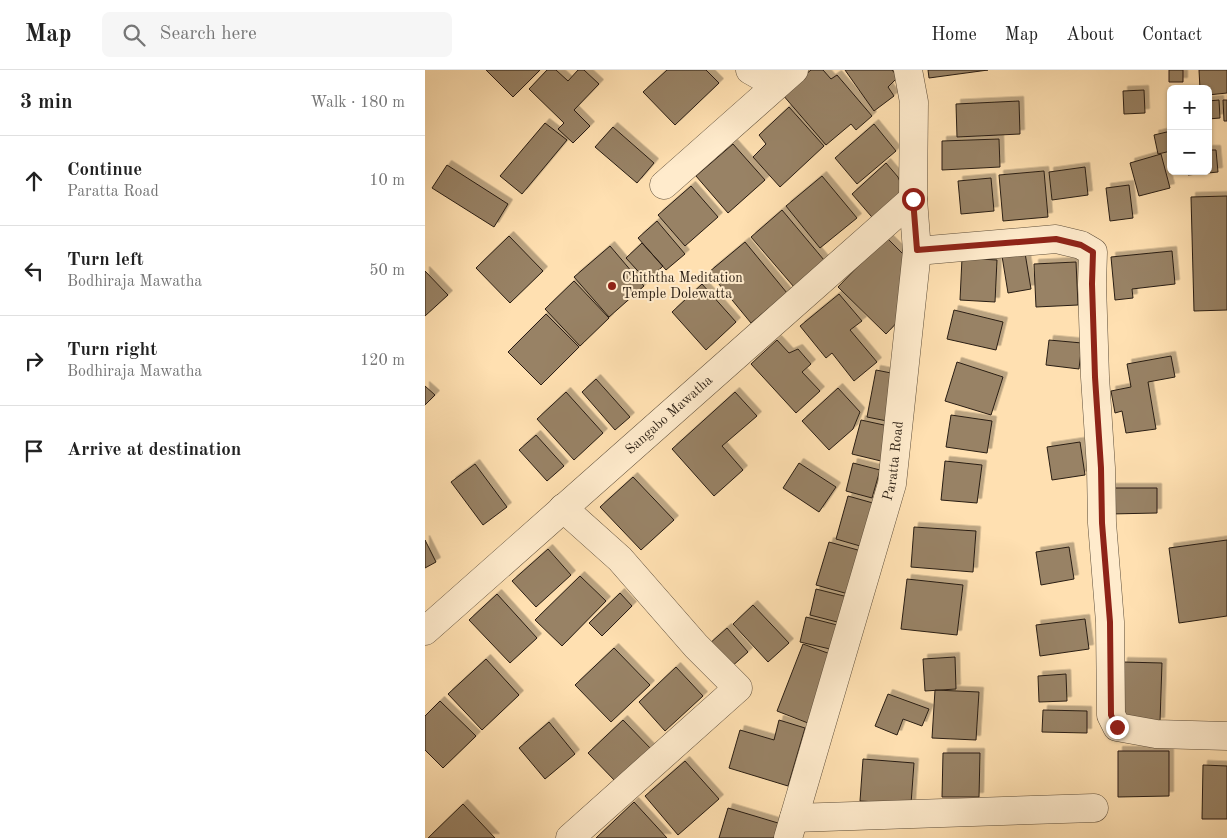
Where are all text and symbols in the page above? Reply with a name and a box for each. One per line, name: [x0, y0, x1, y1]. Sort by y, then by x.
search box: [102, 12, 452, 57]
icon: search: [120, 21, 148, 49]
text: Map: [25, 23, 72, 47]
text: Search here: [160, 25, 257, 44]
text: Home: [931, 26, 977, 44]
text: Map: [1005, 26, 1038, 44]
text: About: [1066, 26, 1114, 44]
text: Contact: [1142, 26, 1202, 44]
map controls: [1167, 85, 1212, 175]
button: +: [1167, 85, 1212, 130]
text: 3 min: [20, 92, 73, 113]
text: Walk · 180 m: [310, 95, 405, 111]
button: −: [1167, 130, 1212, 175]
text: Continue: [67, 161, 142, 180]
icon: ahead: [20, 167, 48, 195]
text: 10 m: [369, 173, 405, 189]
text: Paratta Road: [67, 184, 159, 200]
route start: [902, 188, 925, 211]
text: Turn left: [67, 251, 144, 270]
icon: left: [20, 257, 48, 285]
text: 50 m: [369, 263, 405, 279]
place label: Chiththa Meditation Temple Dolewatta: [622, 271, 743, 301]
text: Bodhiraja Mawatha: [67, 274, 202, 290]
marker: Chiththa Meditation Temple Dolewatta: [606, 280, 618, 292]
text: Turn right: [67, 341, 157, 360]
icon: right: [20, 347, 48, 375]
text: 120 m: [360, 353, 405, 369]
text: Bodhiraja Mawatha: [67, 364, 202, 380]
street label: Sangabo Mawatha: [623, 373, 715, 457]
street label: Paratta Road: [880, 420, 906, 502]
icon: arrive: [20, 437, 48, 465]
text: Arrive at destination: [67, 441, 241, 460]
route end: [1106, 716, 1129, 739]

